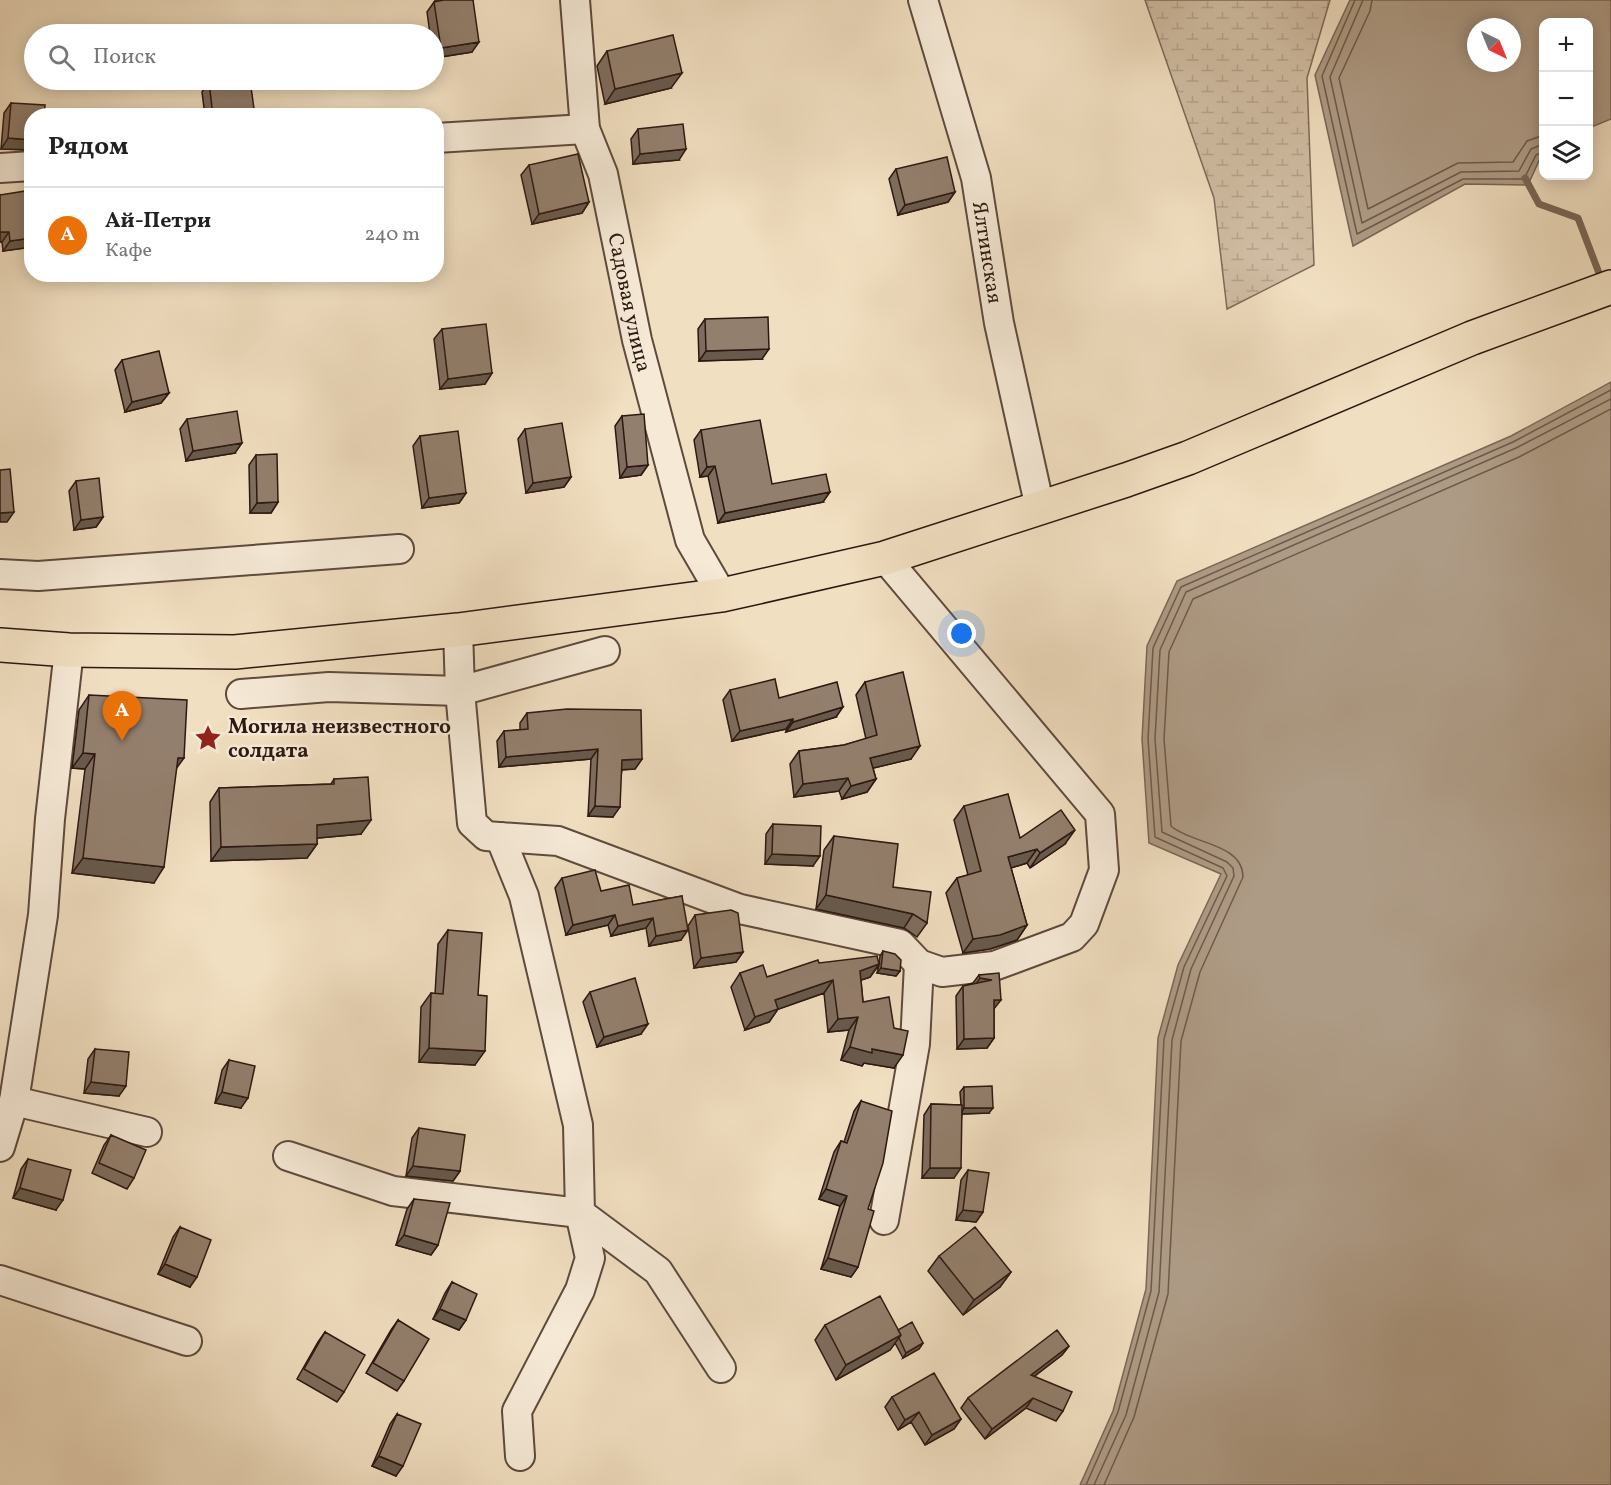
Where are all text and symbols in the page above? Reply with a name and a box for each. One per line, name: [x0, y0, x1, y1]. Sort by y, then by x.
north arrow: [1467, 18, 1521, 72]
map controls: [1539, 18, 1593, 180]
button: +: [1539, 18, 1593, 72]
search box: [24, 24, 444, 90]
icon: search: [45, 41, 78, 74]
text: Поиск: [93, 42, 156, 73]
button: −: [1539, 72, 1593, 126]
button: layers: [1539, 126, 1593, 180]
text: Рядом: [48, 129, 128, 165]
street label: Ялтинская: [964, 199, 1009, 306]
text: Ай-Петри: [105, 206, 211, 237]
text: A: [60, 221, 75, 249]
text: 240 m: [365, 221, 420, 249]
street label: Садовая улица: [599, 231, 658, 375]
text: Кафе: [105, 237, 152, 265]
your location: [947, 619, 976, 648]
pin: A: [102, 692, 142, 741]
place label: Могила неизвестного солдата: [228, 713, 451, 766]
place icon: Могила неизвестного солдата: [193, 723, 223, 753]

